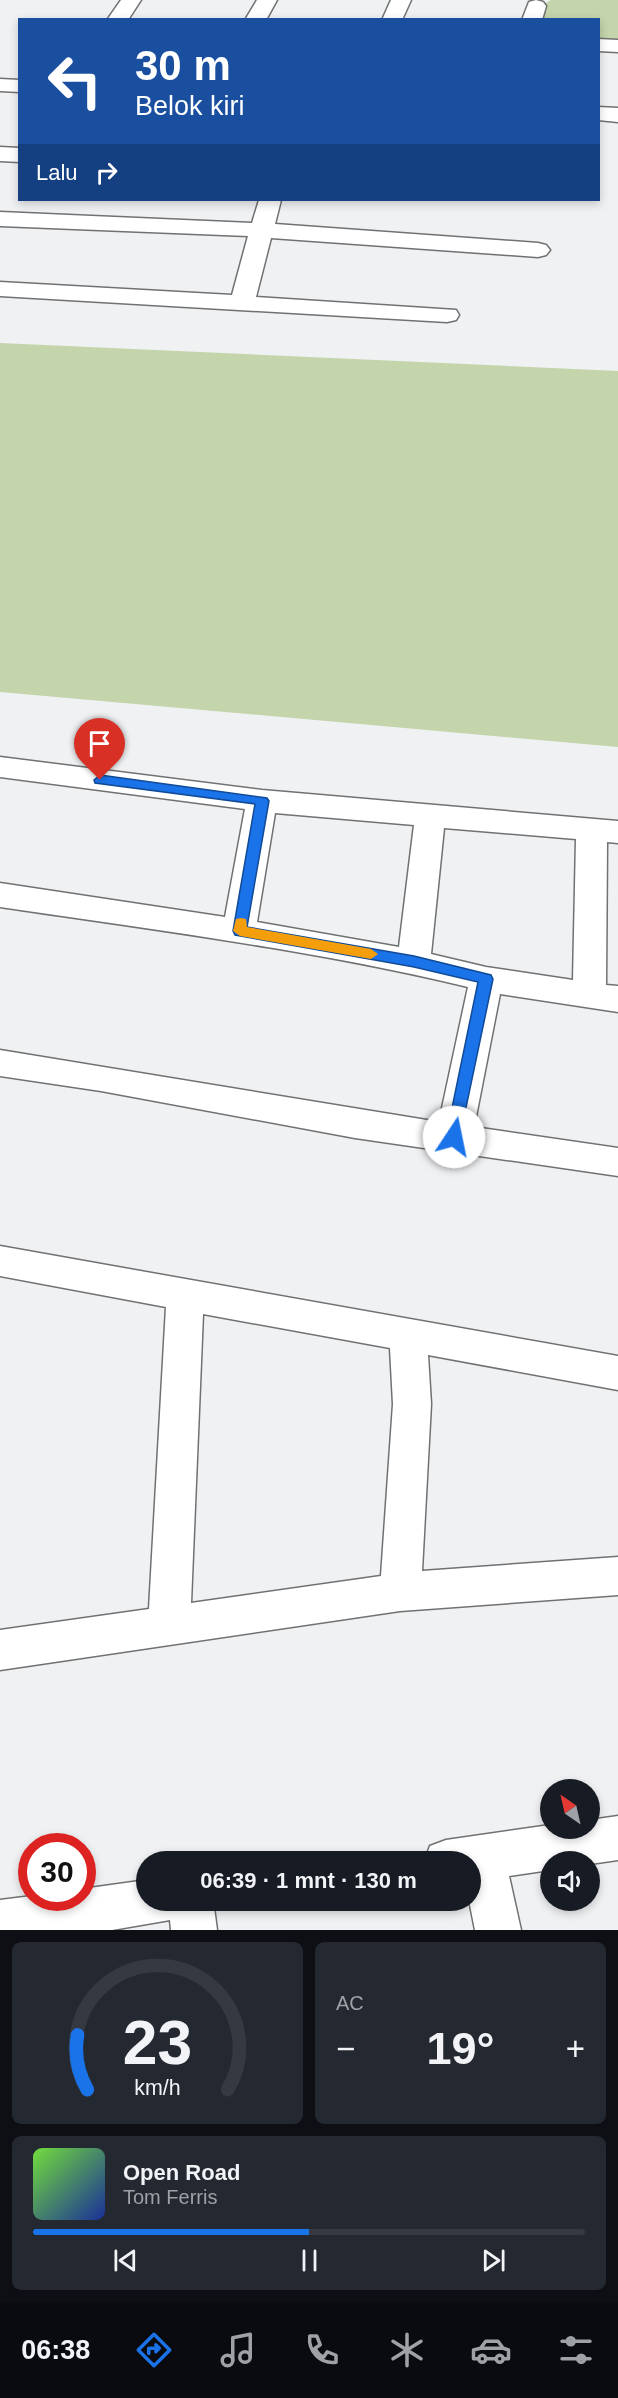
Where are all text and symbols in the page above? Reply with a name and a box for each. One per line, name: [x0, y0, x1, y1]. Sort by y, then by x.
icon: left: [36, 42, 114, 120]
text: 30 m: [135, 42, 231, 89]
text: Belok kiri: [135, 91, 245, 121]
icon: right: [90, 156, 123, 189]
text: Lalu: [36, 160, 78, 185]
pin: [74, 718, 125, 780]
icon: arrive: [83, 727, 116, 760]
position arrow: [422, 1105, 486, 1169]
north arrow: [540, 1779, 600, 1839]
map controls: [540, 1779, 600, 1911]
speed limit sign: 30: [18, 1833, 96, 1911]
button: sound: [540, 1851, 600, 1911]
text: 06:39 · 1 mnt · 130 m: [200, 1868, 417, 1893]
text: AC: [336, 1992, 364, 2014]
text: 23: [123, 2008, 192, 2077]
text: 19°: [426, 2023, 495, 2074]
text: −: [336, 2030, 355, 2067]
text: +: [566, 2030, 585, 2067]
text: km/h: [134, 2076, 181, 2100]
text: Open Road: [123, 2160, 240, 2185]
text: Tom Ferris: [123, 2186, 217, 2208]
icon: previous: [109, 2244, 142, 2277]
icon: pause: [293, 2244, 326, 2277]
icon: next: [477, 2244, 510, 2277]
icon: directions: [133, 2329, 175, 2371]
icon: music: [217, 2329, 259, 2371]
icon: phone: [301, 2329, 343, 2371]
icon: climate: [386, 2329, 428, 2371]
icon: car: [470, 2329, 512, 2371]
icon: filters: [555, 2329, 597, 2371]
text: 06:38: [21, 2335, 90, 2365]

